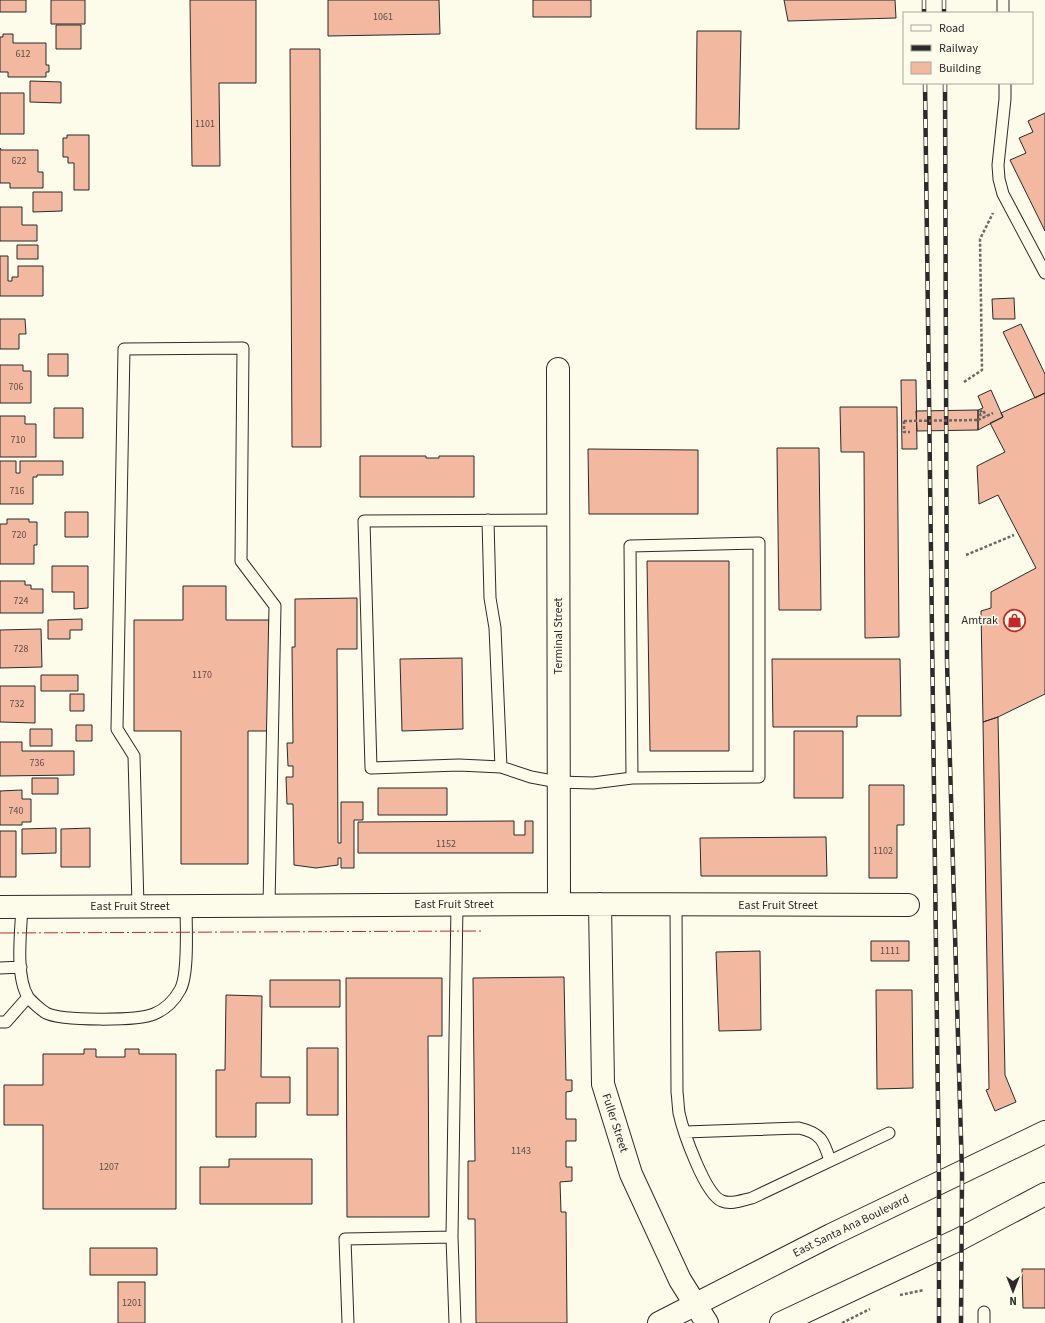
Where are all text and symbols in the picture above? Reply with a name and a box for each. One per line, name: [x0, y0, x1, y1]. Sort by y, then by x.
house number: 1061: [373, 10, 393, 24]
legend: [903, 12, 1033, 84]
text: Road: [939, 20, 965, 37]
text: Railway: [939, 40, 978, 57]
house number: 612: [16, 47, 30, 61]
text: Building: [939, 60, 981, 77]
house number: 1101: [195, 117, 215, 131]
house number: 622: [12, 154, 26, 168]
house number: 706: [9, 380, 23, 394]
house number: 710: [11, 433, 25, 447]
house number: 716: [10, 484, 24, 498]
house number: 720: [12, 528, 26, 542]
house number: 724: [14, 594, 28, 608]
street label: Terminal Street: [550, 598, 567, 674]
shop icon: Amtrak: [1001, 607, 1027, 633]
place label: Amtrak: [962, 612, 998, 629]
house number: 728: [14, 642, 28, 656]
house number: 1170: [192, 668, 212, 682]
house number: 732: [10, 697, 24, 711]
house number: 736: [30, 756, 44, 770]
house number: 740: [9, 804, 23, 818]
house number: 1152: [436, 837, 456, 851]
house number: 1102: [873, 844, 893, 858]
street label: East Fruit Street: [414, 896, 494, 913]
street label: East Fruit Street: [738, 897, 818, 914]
street label: East Fruit Street: [90, 898, 170, 915]
house number: 1111: [880, 944, 900, 958]
street label: Fuller Street: [597, 1091, 633, 1155]
house number: 1143: [511, 1144, 531, 1158]
house number: 1207: [99, 1160, 119, 1174]
street label: East Santa Ana Boulevard: [790, 1190, 912, 1262]
north arrow: [993, 1271, 1033, 1311]
text: N: [1009, 1293, 1017, 1308]
house number: 1201: [122, 1296, 142, 1310]

